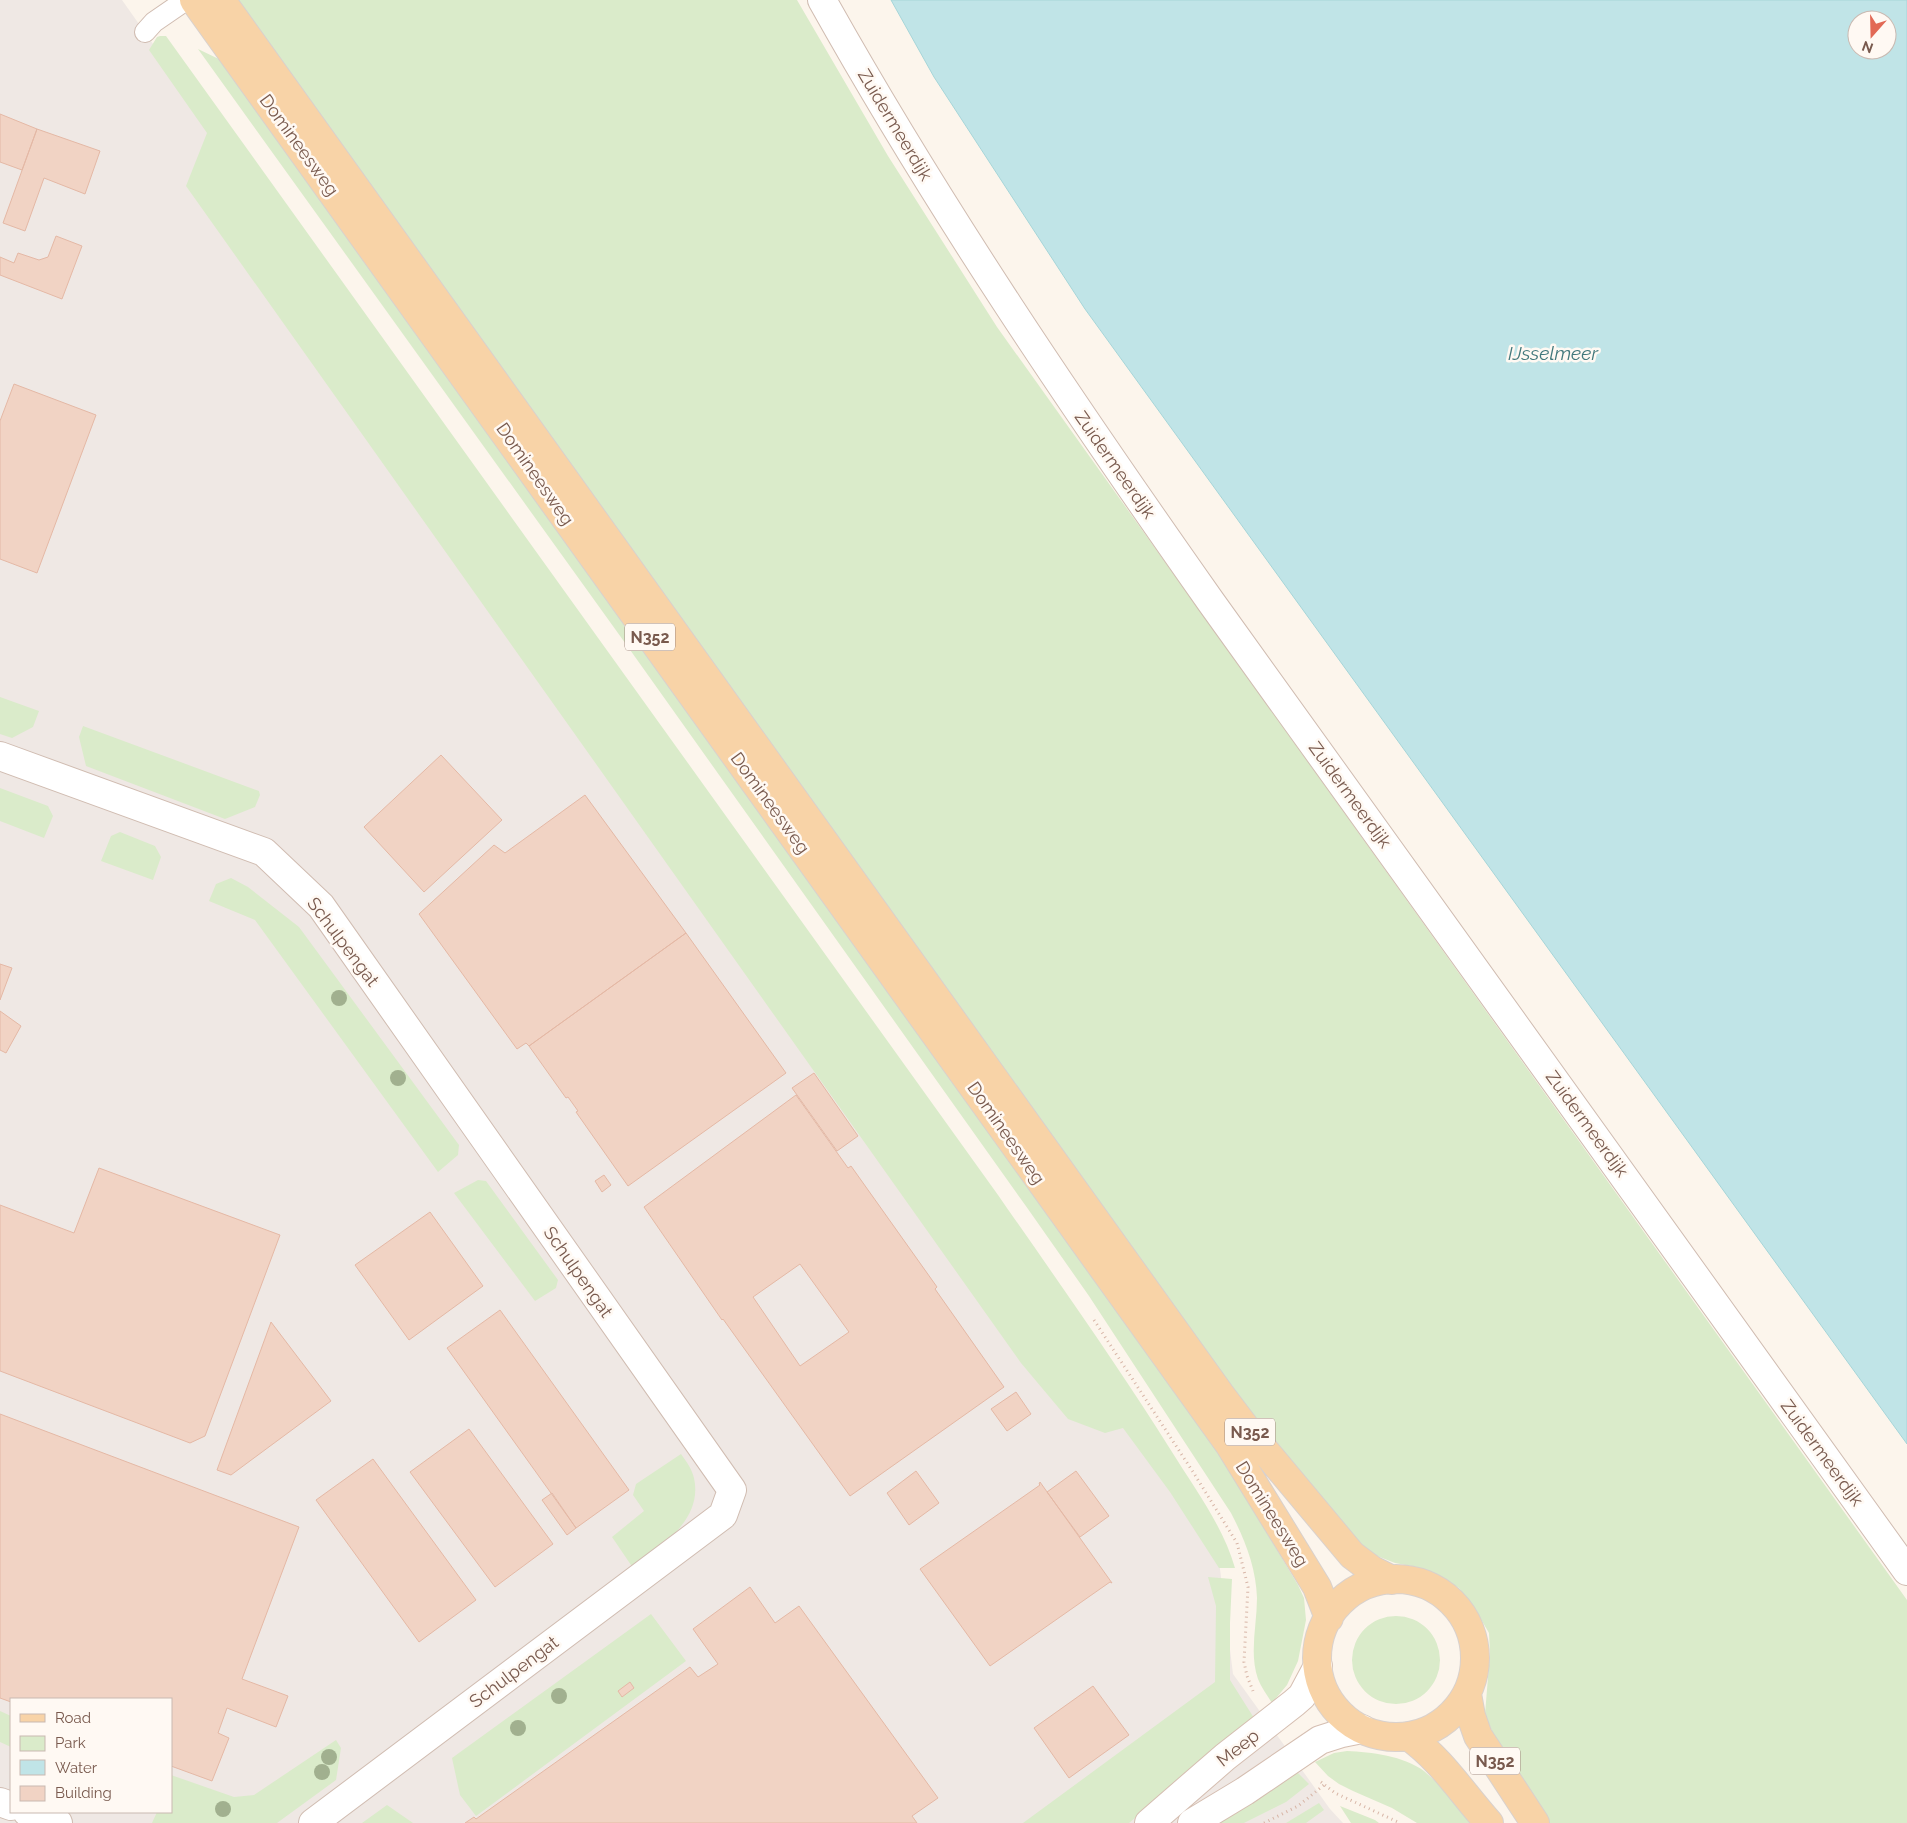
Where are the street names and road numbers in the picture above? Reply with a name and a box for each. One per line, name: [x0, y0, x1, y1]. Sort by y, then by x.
street label: Zuidermeerdijk: [854, 65, 937, 185]
street label: Domineesweg: [256, 90, 343, 199]
street label: Zuidermeerdijk: [1071, 407, 1160, 523]
street label: Domineesweg: [492, 418, 578, 529]
road number: N352: [625, 624, 675, 650]
street label: Zuidermeerdijk: [1305, 737, 1396, 852]
street label: Domineesweg: [727, 748, 814, 857]
street label: Schulpengat: [303, 893, 384, 990]
street label: Zuidermeerdijk: [1542, 1066, 1633, 1181]
street label: Domineesweg: [963, 1077, 1049, 1188]
street label: Schulpengat: [539, 1222, 617, 1321]
street label: Zuidermeerdijk: [1777, 1395, 1868, 1510]
road number: N352: [1225, 1418, 1275, 1445]
street label: Domineesweg: [1232, 1457, 1313, 1570]
street label: Schulpengat: [465, 1631, 562, 1712]
street label: Meep: [1212, 1725, 1263, 1771]
road number: N352: [1470, 1748, 1520, 1774]

